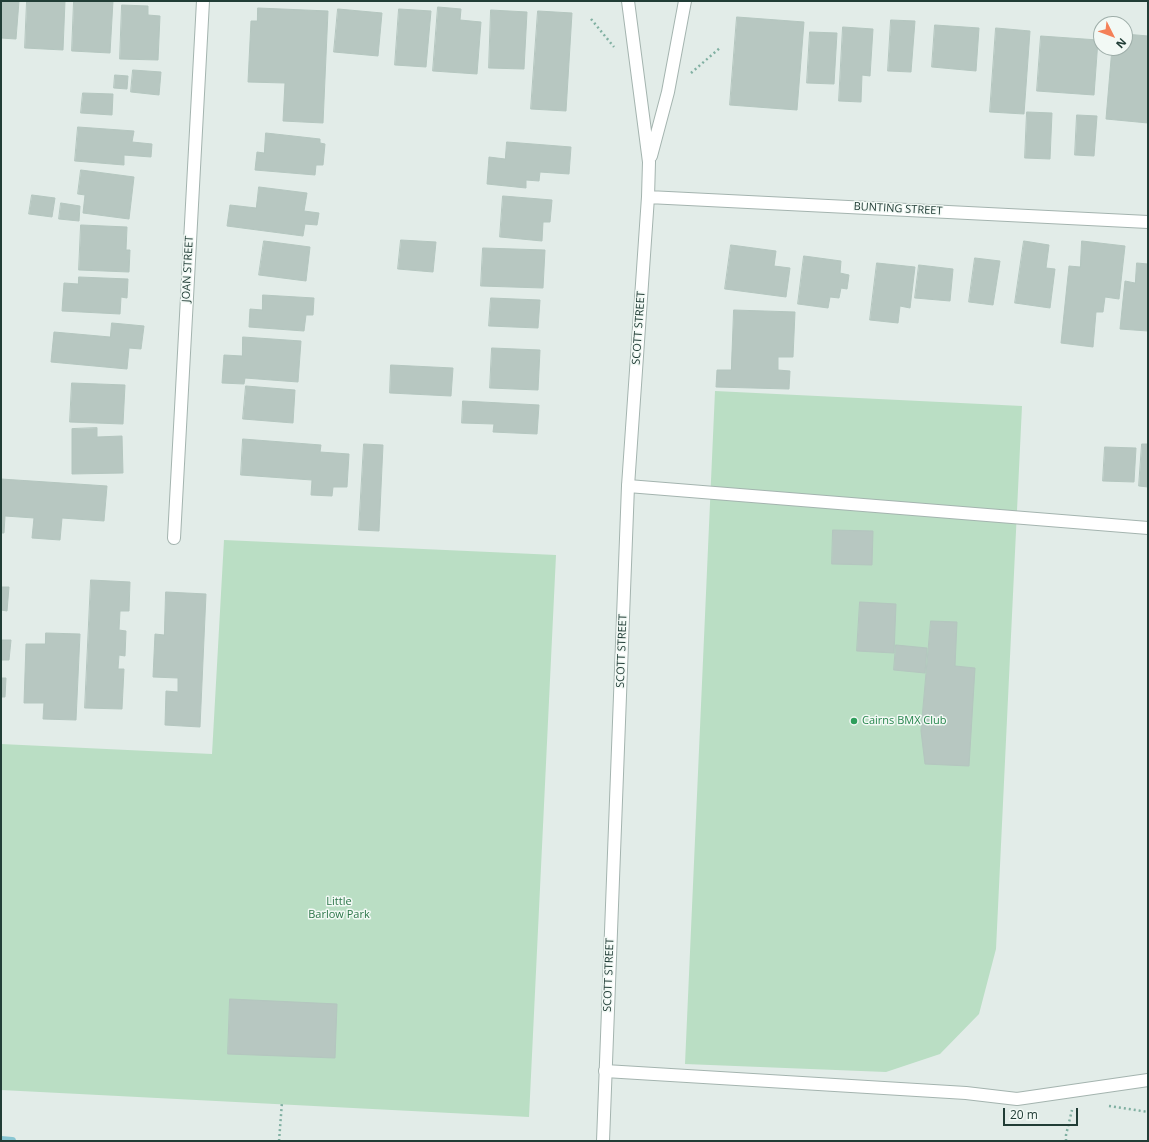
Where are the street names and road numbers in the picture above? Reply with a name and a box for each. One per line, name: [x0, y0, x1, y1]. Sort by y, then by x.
street label: BUNTING STREET: [853, 200, 943, 218]
street label: JOAN STREET: [180, 235, 196, 303]
street label: SCOTT STREET: [630, 291, 648, 365]
street label: SCOTT STREET: [614, 614, 630, 688]
street label: SCOTT STREET: [601, 938, 617, 1012]

